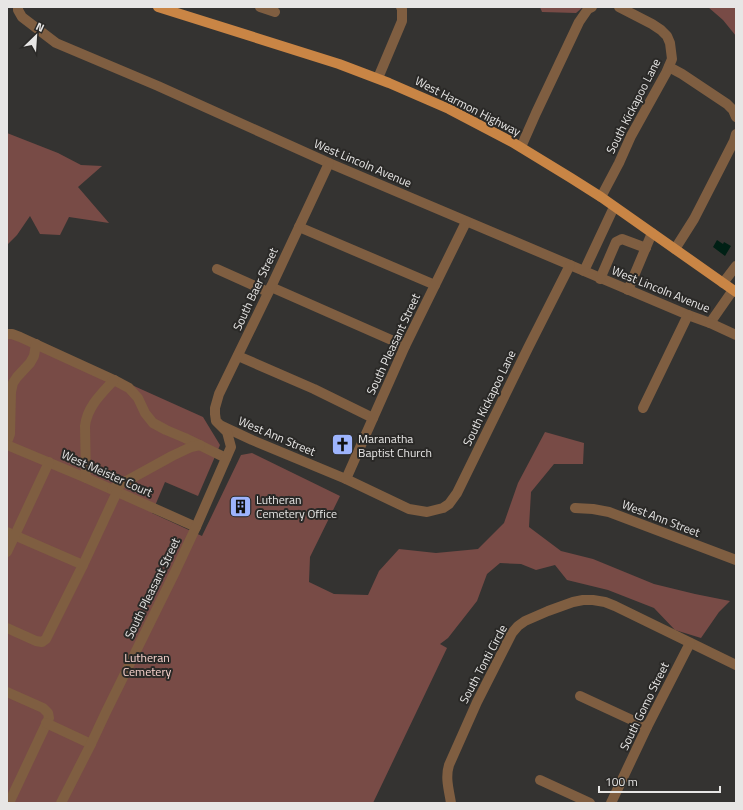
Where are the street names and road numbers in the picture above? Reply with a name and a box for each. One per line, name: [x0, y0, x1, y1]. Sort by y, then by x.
street label: South Kickapoo Lane: [601, 55, 665, 157]
street label: West Harmon Highway: [412, 71, 524, 141]
street label: West Lincoln Avenue: [311, 134, 415, 192]
street label: South Baer Street: [227, 244, 283, 334]
street label: West Lincoln Avenue: [609, 261, 713, 317]
street label: South Pleasant Street: [361, 289, 425, 398]
street label: South Kickapoo Lane: [457, 347, 521, 449]
street label: West Ann Street: [235, 411, 319, 461]
street label: West Meister Court: [59, 444, 156, 502]
street label: West Ann Street: [619, 494, 704, 542]
street label: South Pleasant Street: [119, 534, 185, 642]
street label: South Tonti Circle: [454, 621, 512, 707]
street label: South Gomo Street: [614, 658, 674, 753]

